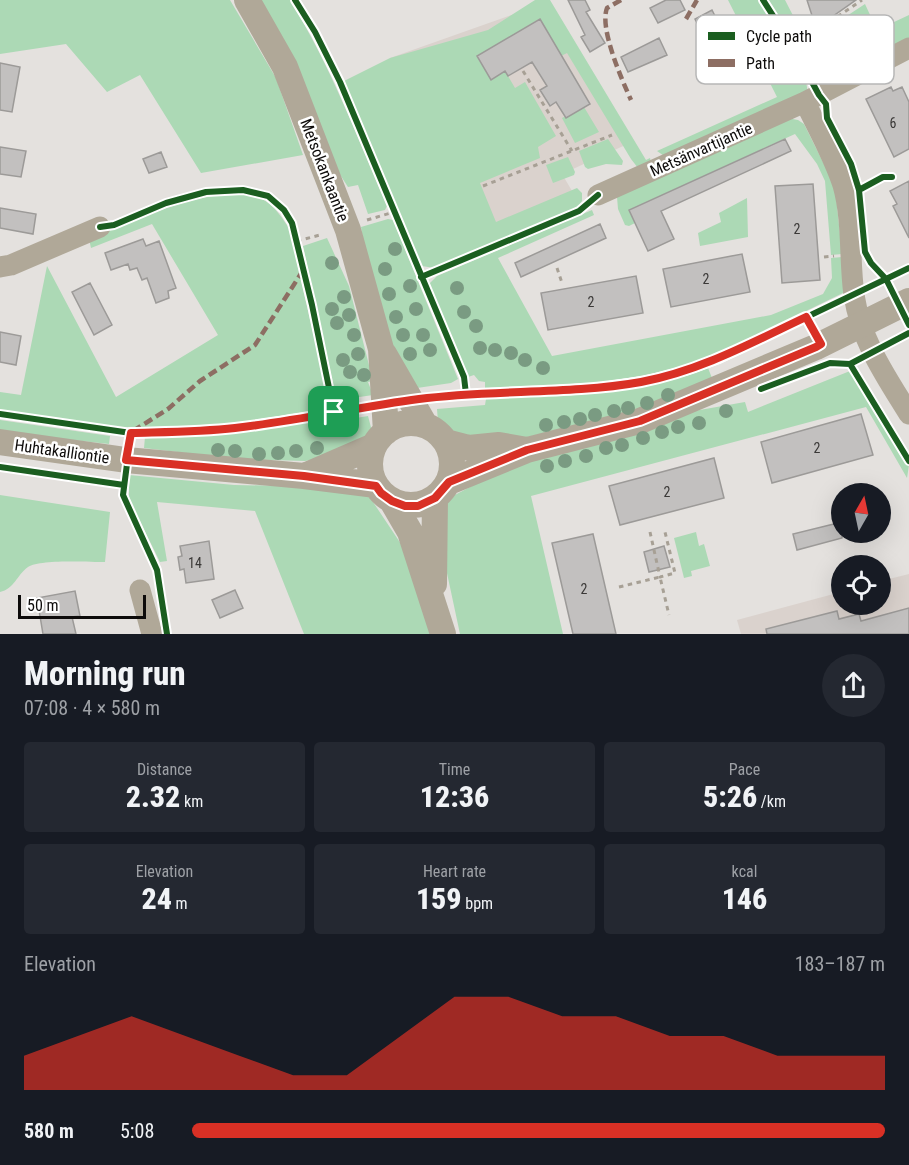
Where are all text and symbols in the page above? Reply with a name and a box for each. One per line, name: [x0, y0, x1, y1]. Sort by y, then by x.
legend: [696, 15, 894, 84]
text: Cycle path: [746, 27, 812, 46]
text: Path: [746, 54, 775, 73]
house number: 6: [890, 115, 897, 131]
street label: Metsokankaantie: [296, 116, 353, 224]
street label: Metsänvartijantie: [647, 118, 755, 181]
house number: 2: [794, 221, 801, 237]
house number: 2: [703, 271, 710, 287]
house number: 2: [588, 294, 595, 310]
pin: [308, 386, 359, 437]
icon: arrive: [317, 395, 350, 428]
street label: Huhtakalliontie: [13, 435, 110, 468]
house number: 2: [814, 440, 821, 456]
north arrow: [831, 483, 891, 543]
map controls: [831, 483, 891, 615]
house number: 2: [664, 484, 671, 500]
house number: 14: [188, 555, 202, 571]
button: locate: [831, 555, 891, 615]
house number: 2: [581, 581, 588, 597]
scale bar: [18, 592, 146, 620]
text: 50 m: [27, 596, 59, 615]
text: Morning run: [24, 654, 186, 693]
button: share: [822, 654, 885, 717]
text: 07:08 · 4 × 580 m: [24, 696, 160, 720]
text: Distance: [137, 760, 192, 779]
text: Time: [439, 760, 470, 779]
text: Pace: [729, 760, 760, 779]
text: 2.32: [126, 779, 180, 814]
text: 12:36: [420, 779, 489, 814]
text: 5:26: [703, 779, 757, 814]
text: km: [180, 792, 203, 811]
text: /km: [757, 792, 786, 811]
text: Elevation: [136, 862, 193, 881]
text: Heart rate: [423, 862, 486, 881]
text: kcal: [732, 862, 757, 881]
text: 24: [141, 881, 172, 916]
text: 159: [416, 881, 462, 916]
text: 146: [722, 881, 767, 916]
text: m: [172, 894, 188, 913]
text: bpm: [462, 894, 493, 913]
text: Elevation: [24, 952, 96, 976]
text: 183–187 m: [795, 952, 885, 976]
text: 580 m: [24, 1119, 74, 1143]
text: 5:08: [120, 1119, 154, 1143]

